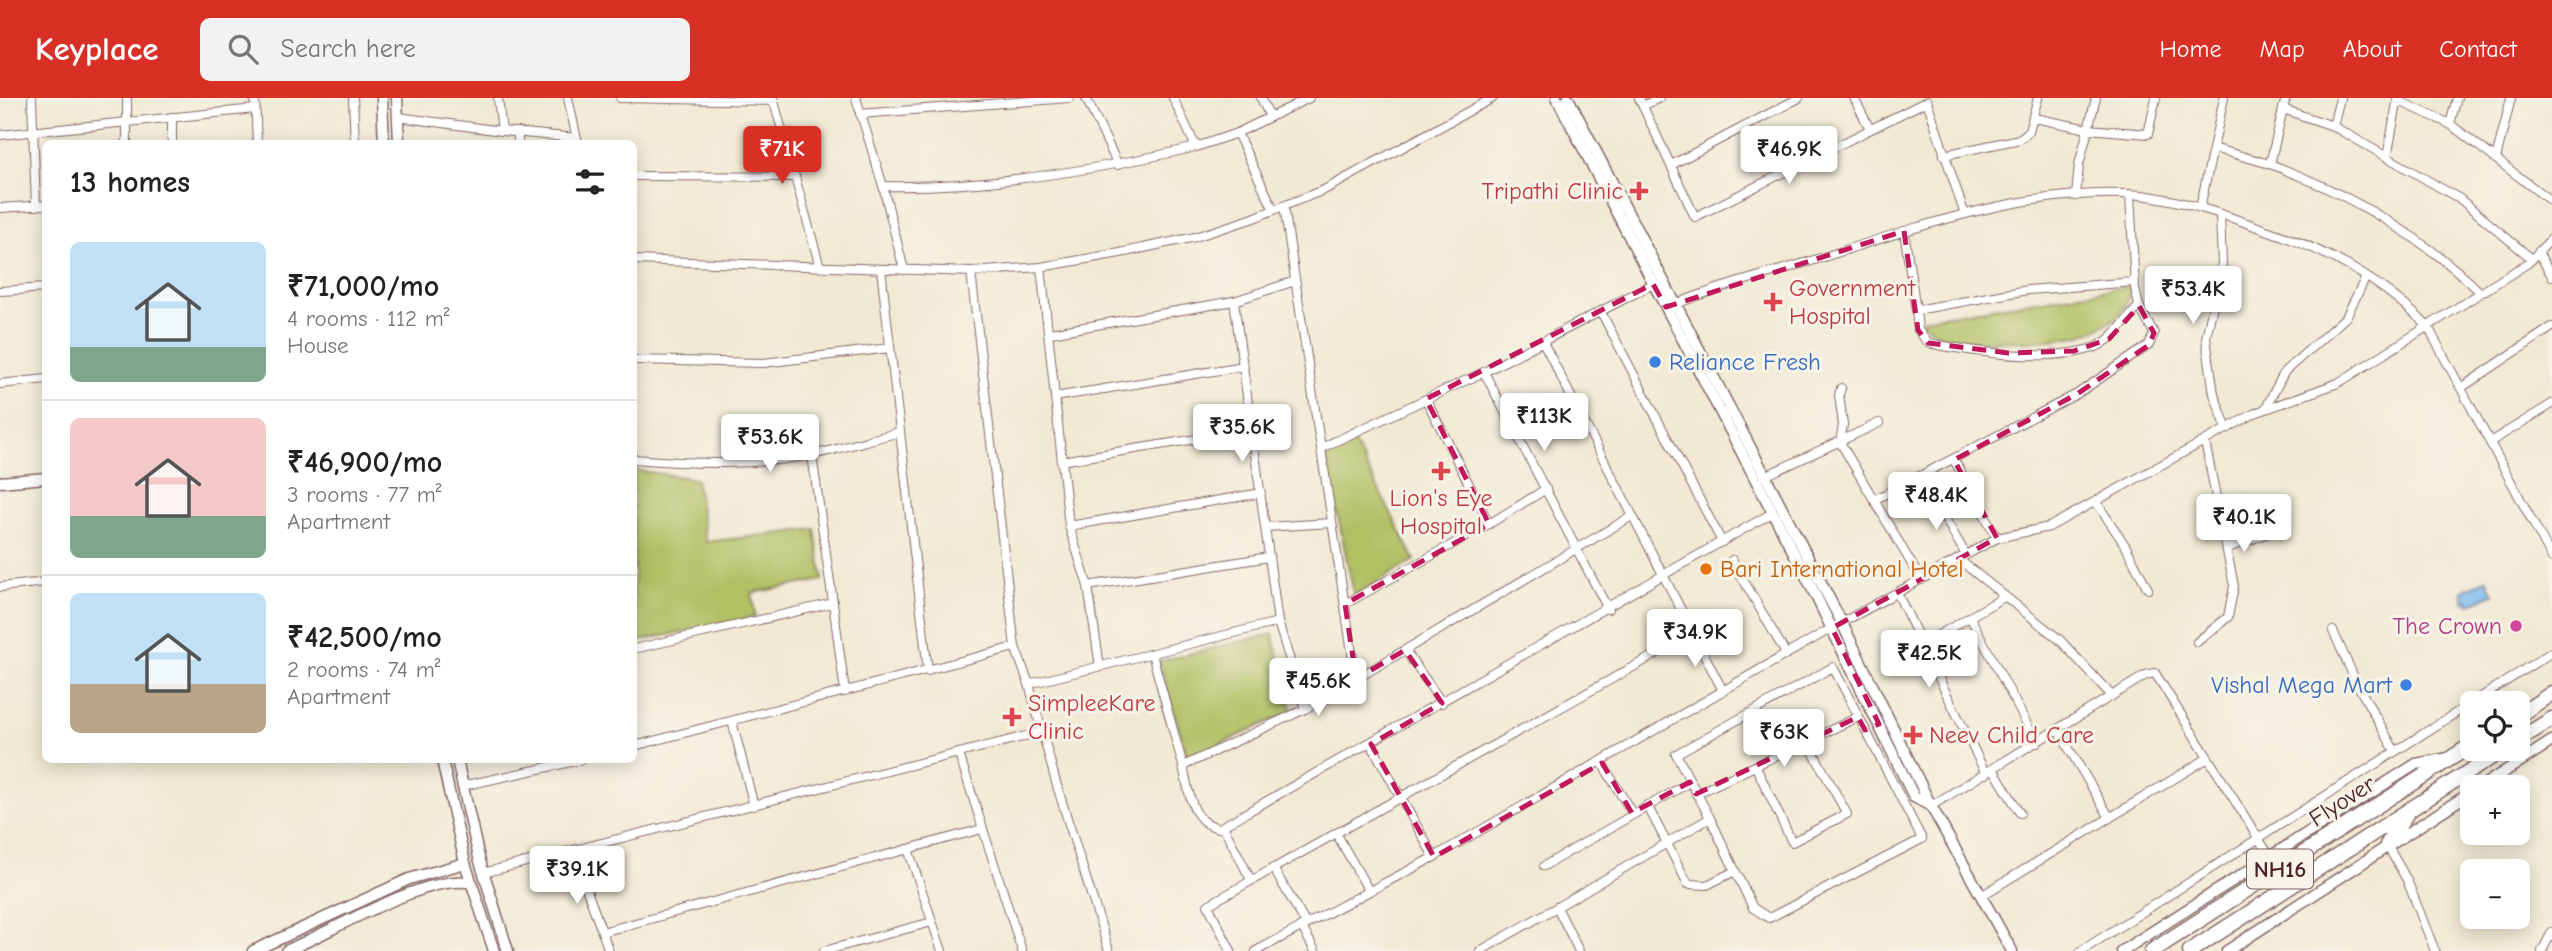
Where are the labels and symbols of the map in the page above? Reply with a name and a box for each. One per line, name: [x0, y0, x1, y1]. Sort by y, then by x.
pin: ₹71K: [741, 126, 823, 186]
pin: ₹46.9K: [1732, 126, 1846, 186]
place label: Tripathi Clinic: [1481, 177, 1623, 205]
marker: Tripathi Clinic: [1629, 181, 1649, 201]
pin: ₹53.4K: [2136, 266, 2250, 326]
place label: Government Hospital: [1789, 274, 1916, 330]
marker: Government Hospital: [1763, 292, 1783, 312]
place label: Reliance Fresh: [1669, 348, 1821, 376]
marker: Reliance Fresh: [1647, 354, 1663, 370]
pin: ₹113K: [1495, 394, 1593, 453]
pin: ₹35.6K: [1185, 404, 1299, 464]
pin: ₹53.6K: [713, 414, 827, 474]
marker: Lion's Eye Hospital: [1431, 461, 1451, 481]
pin: ₹48.4K: [1879, 472, 1993, 532]
place label: Lion's Eye Hospital: [1390, 484, 1492, 540]
pin: ₹40.1K: [2187, 494, 2301, 554]
place label: Bari International Hotel: [1720, 555, 1964, 583]
marker: Bari International Hotel: [1698, 561, 1714, 577]
pin: ₹34.9K: [1638, 610, 1752, 669]
place label: The Crown: [2393, 612, 2502, 640]
marker: The Crown: [2508, 618, 2524, 634]
pin: ₹42.5K: [1872, 630, 1986, 690]
pin: ₹45.6K: [1261, 658, 1375, 718]
place label: Vishal Mega Mart: [2211, 671, 2393, 699]
marker: Vishal Mega Mart: [2398, 677, 2414, 693]
place label: SimpleeKare Clinic: [1028, 689, 1156, 745]
marker: SimpleeKare Clinic: [1002, 707, 1022, 727]
pin: ₹63K: [1743, 710, 1825, 769]
place label: Neev Child Care: [1929, 721, 2094, 749]
marker: Neev Child Care: [1903, 725, 1923, 745]
street label: Flyover: [2304, 769, 2381, 833]
pin: ₹39.1K: [520, 846, 634, 906]
road number: NH16: [2247, 849, 2313, 888]

